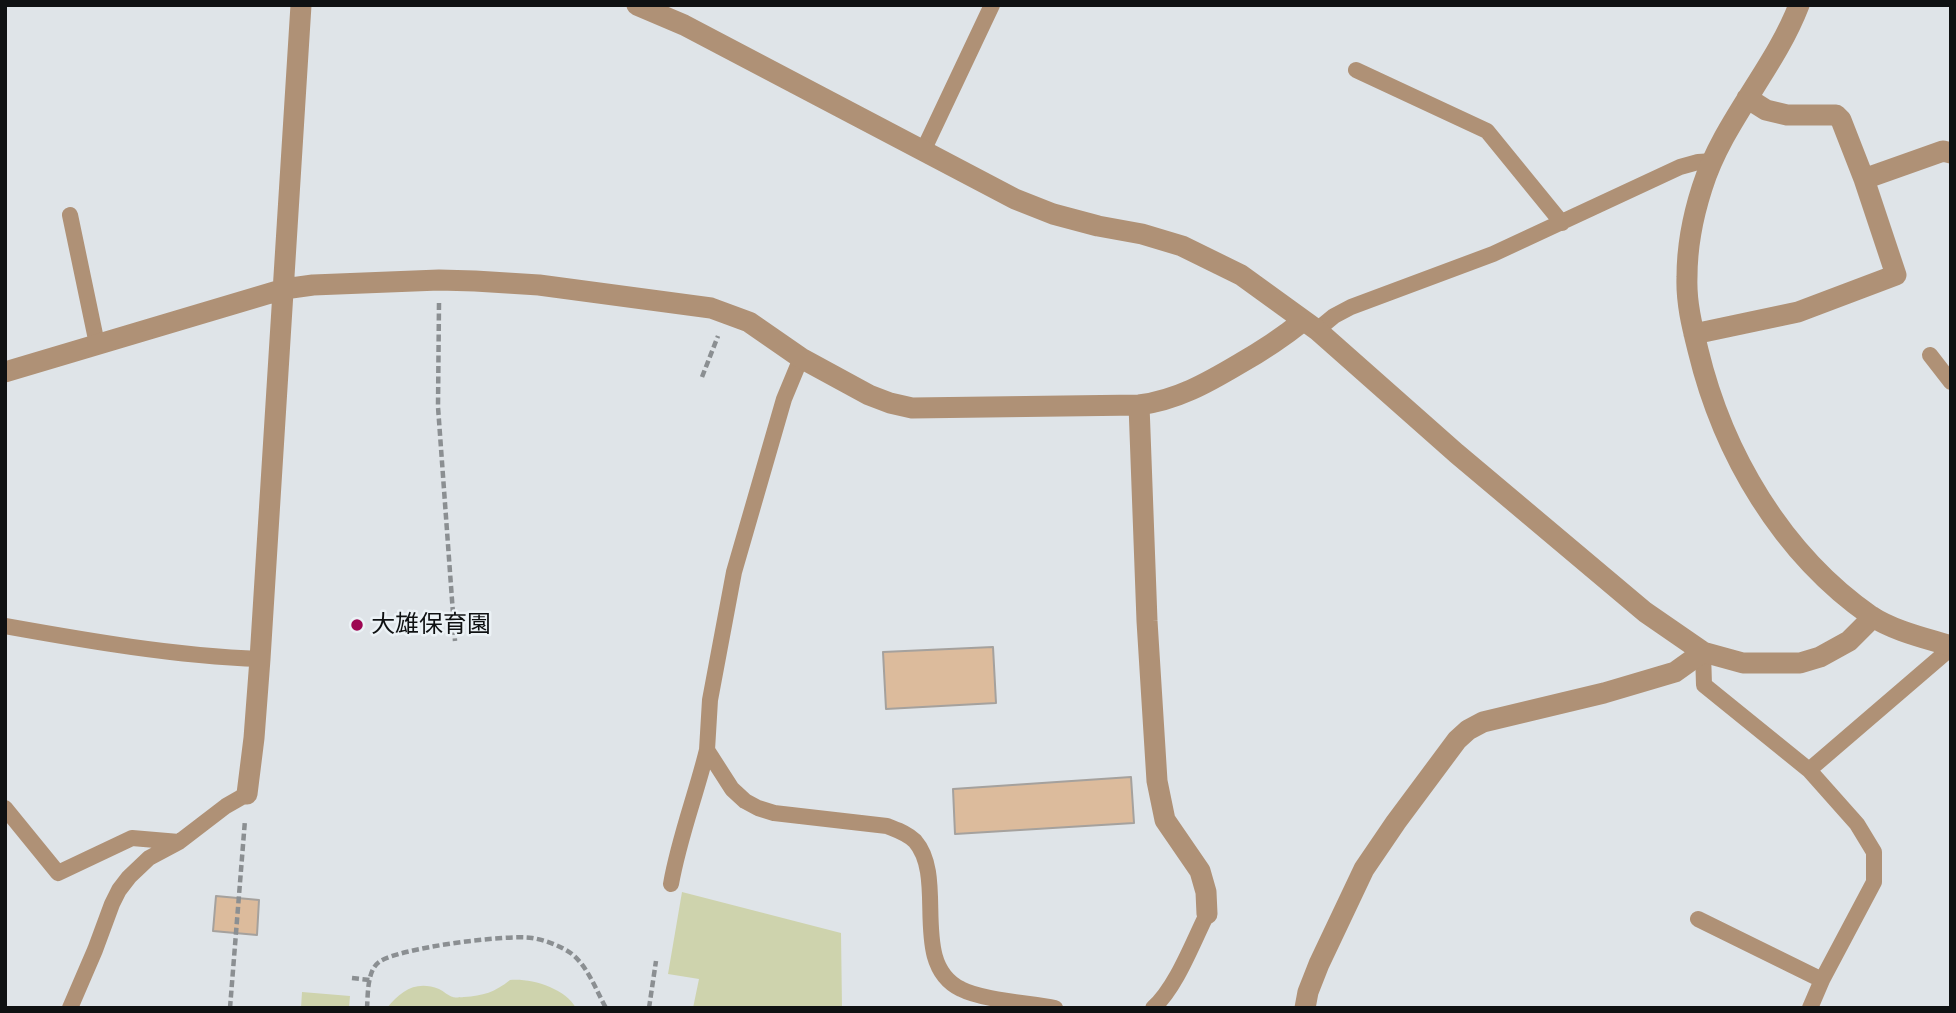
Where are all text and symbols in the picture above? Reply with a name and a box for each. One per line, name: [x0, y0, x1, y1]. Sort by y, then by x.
place label: 大雄保育園: [371, 611, 491, 639]
marker: 大雄保育園: [349, 617, 365, 633]

